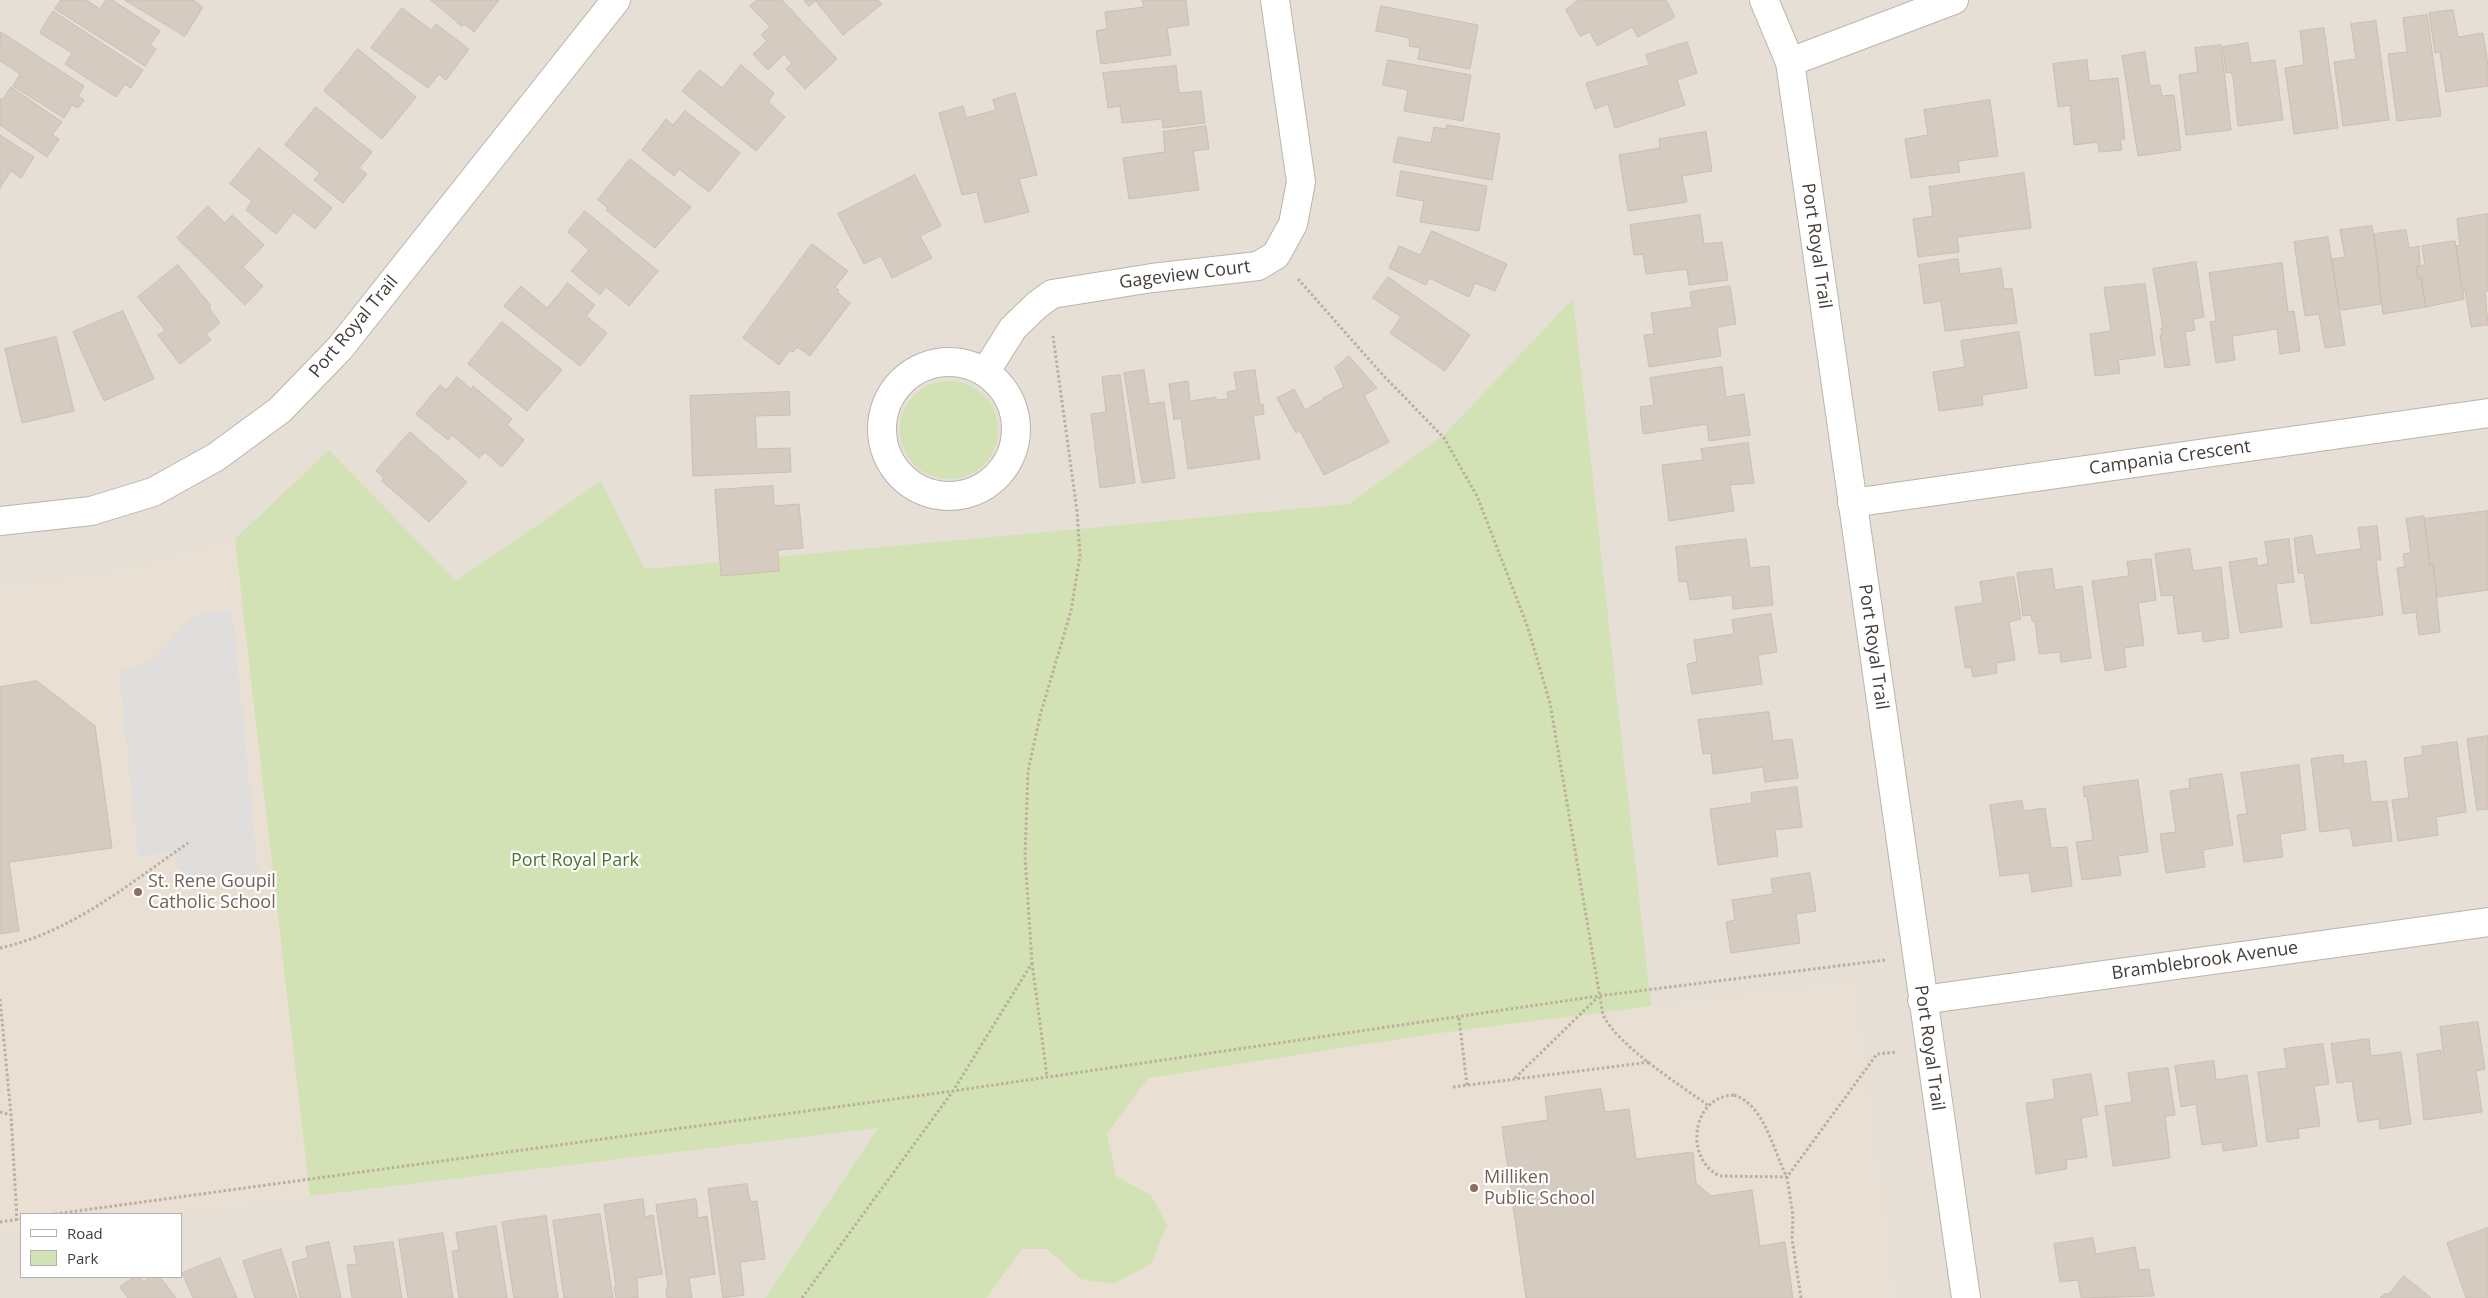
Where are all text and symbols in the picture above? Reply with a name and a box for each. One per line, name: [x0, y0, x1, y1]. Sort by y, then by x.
street label: Port Royal Trail: [1796, 182, 1836, 310]
street label: Gageview Court: [1118, 256, 1252, 294]
street label: Port Royal Trail: [305, 272, 403, 382]
street label: Campania Crescent: [2088, 436, 2252, 480]
street label: Port Royal Trail: [1853, 583, 1893, 711]
park label: Port Royal Park: [511, 850, 639, 872]
place label: St. Rene Goupil Catholic School: [148, 871, 276, 914]
marker: St. Rene Goupil Catholic School: [132, 886, 144, 898]
street label: Bramblebrook Avenue: [2110, 937, 2300, 985]
street label: Port Royal Trail: [1909, 984, 1949, 1112]
place label: Milliken Public School: [1484, 1167, 1595, 1210]
marker: Milliken Public School: [1468, 1182, 1480, 1194]
legend: [20, 1213, 182, 1278]
text: Road: [67, 1223, 103, 1243]
text: Park: [67, 1248, 98, 1268]

